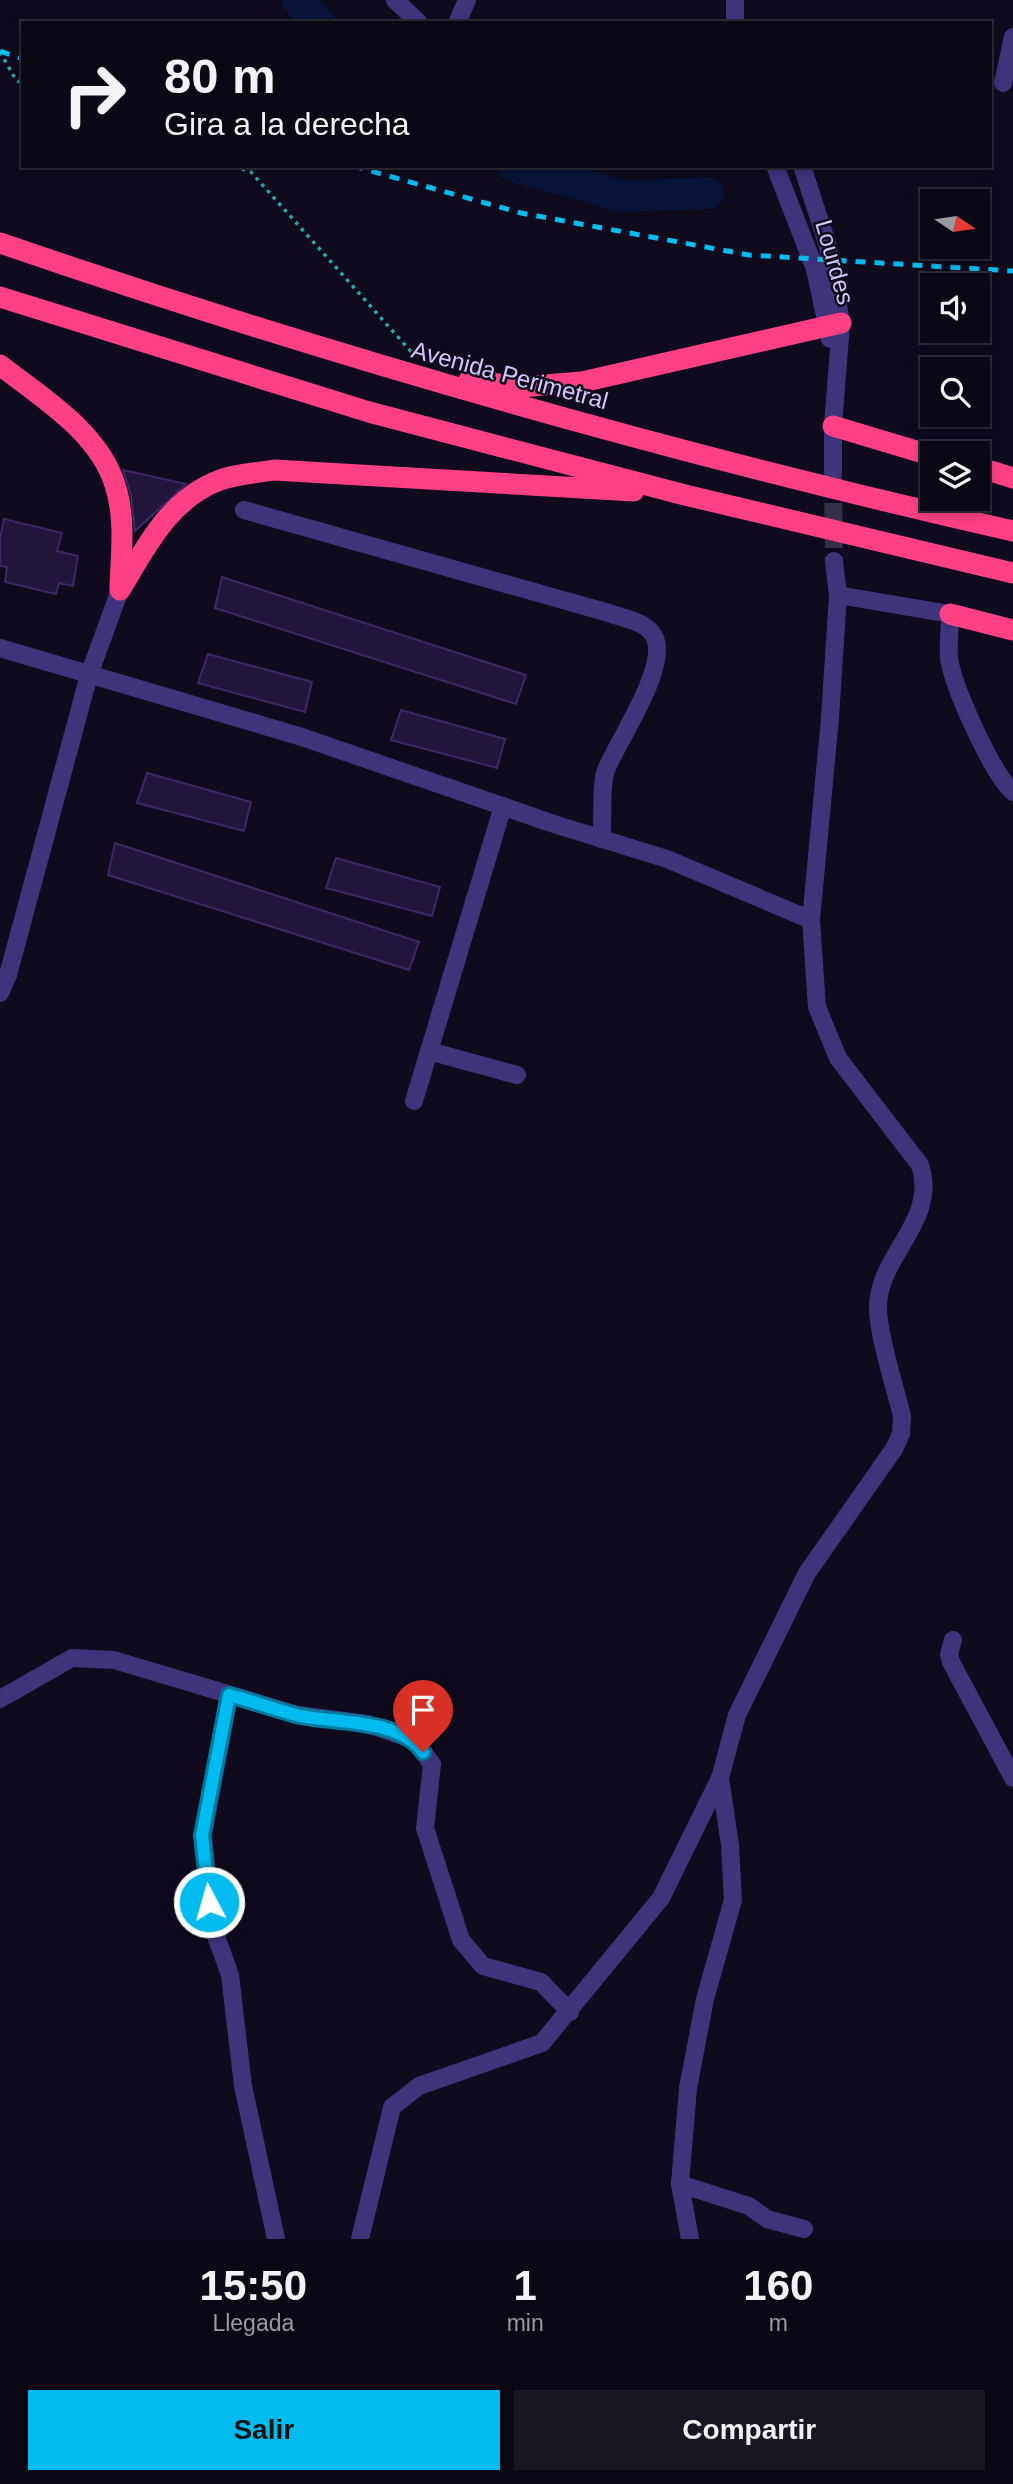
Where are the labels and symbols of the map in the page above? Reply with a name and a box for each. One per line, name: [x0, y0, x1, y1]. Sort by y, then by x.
north arrow: [920, 189, 990, 259]
street label: Lourdes: [810, 217, 860, 307]
street label: Avenida Perimetral: [409, 336, 611, 414]
pin: [393, 1680, 453, 1752]
position arrow: [172, 1865, 246, 1939]

